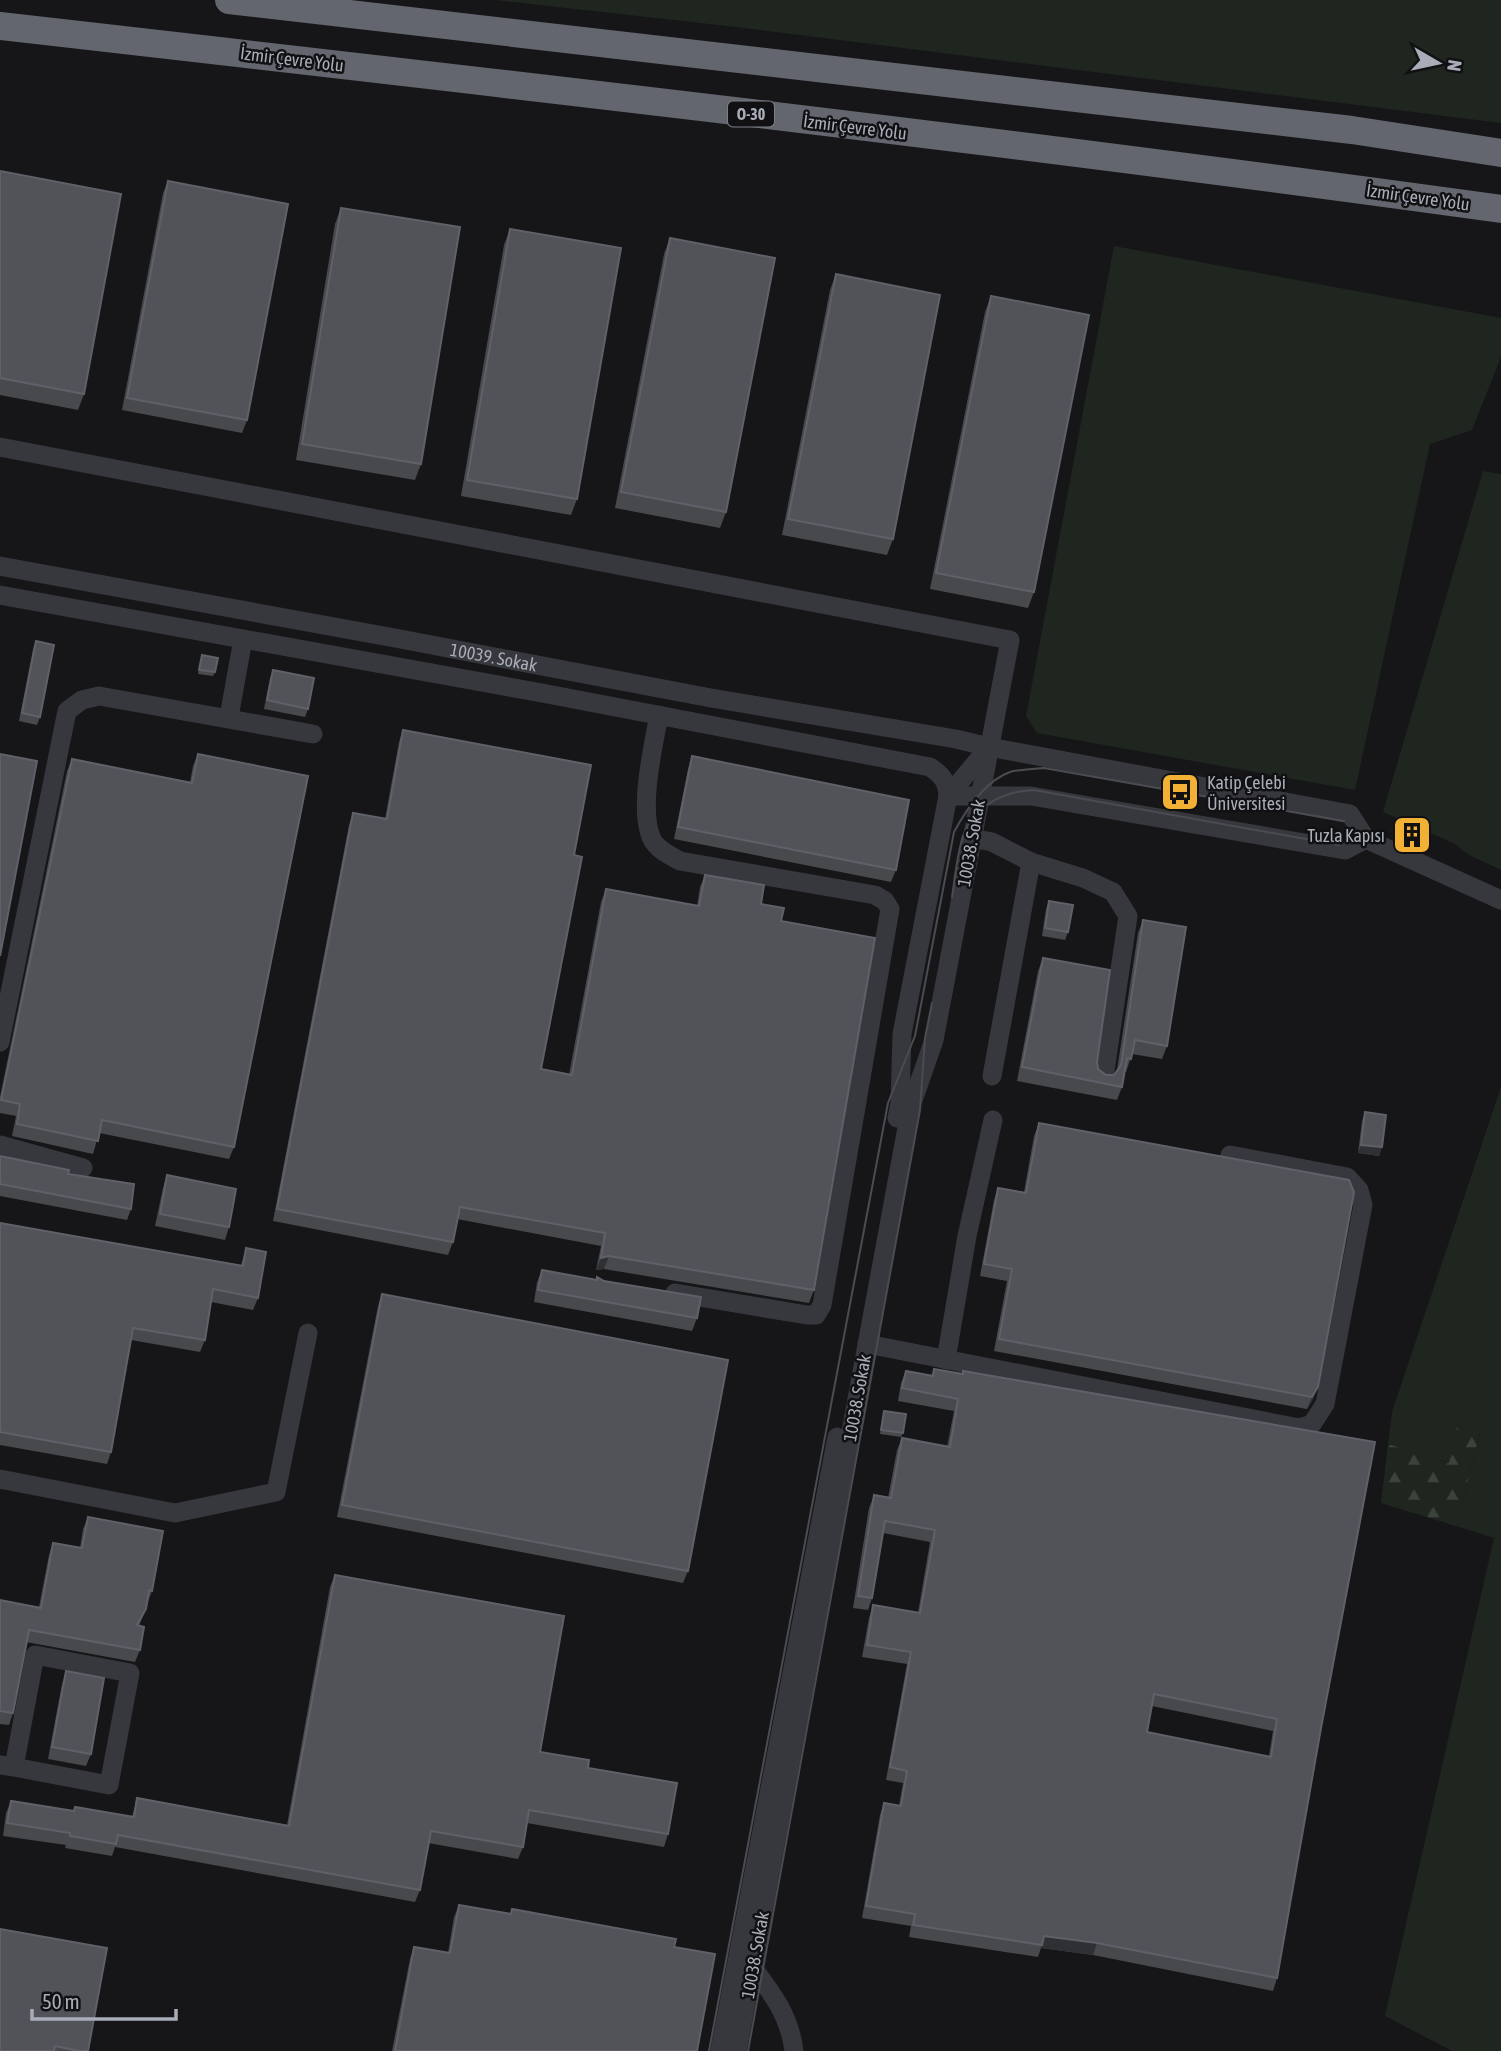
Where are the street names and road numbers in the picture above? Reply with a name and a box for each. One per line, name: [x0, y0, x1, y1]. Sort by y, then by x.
street label: İzmir Çevre Yolu: [239, 42, 345, 76]
road number: O-30: [728, 102, 774, 126]
street label: İzmir Çevre Yolu: [802, 110, 908, 144]
street label: İzmir Çevre Yolu: [1365, 179, 1471, 215]
street label: 10039. Sokak: [448, 638, 539, 675]
street label: 10038. Sokak: [953, 798, 989, 888]
street label: 10038. Sokak: [839, 1353, 875, 1443]
street label: 10038. Sokak: [737, 1910, 773, 2000]

